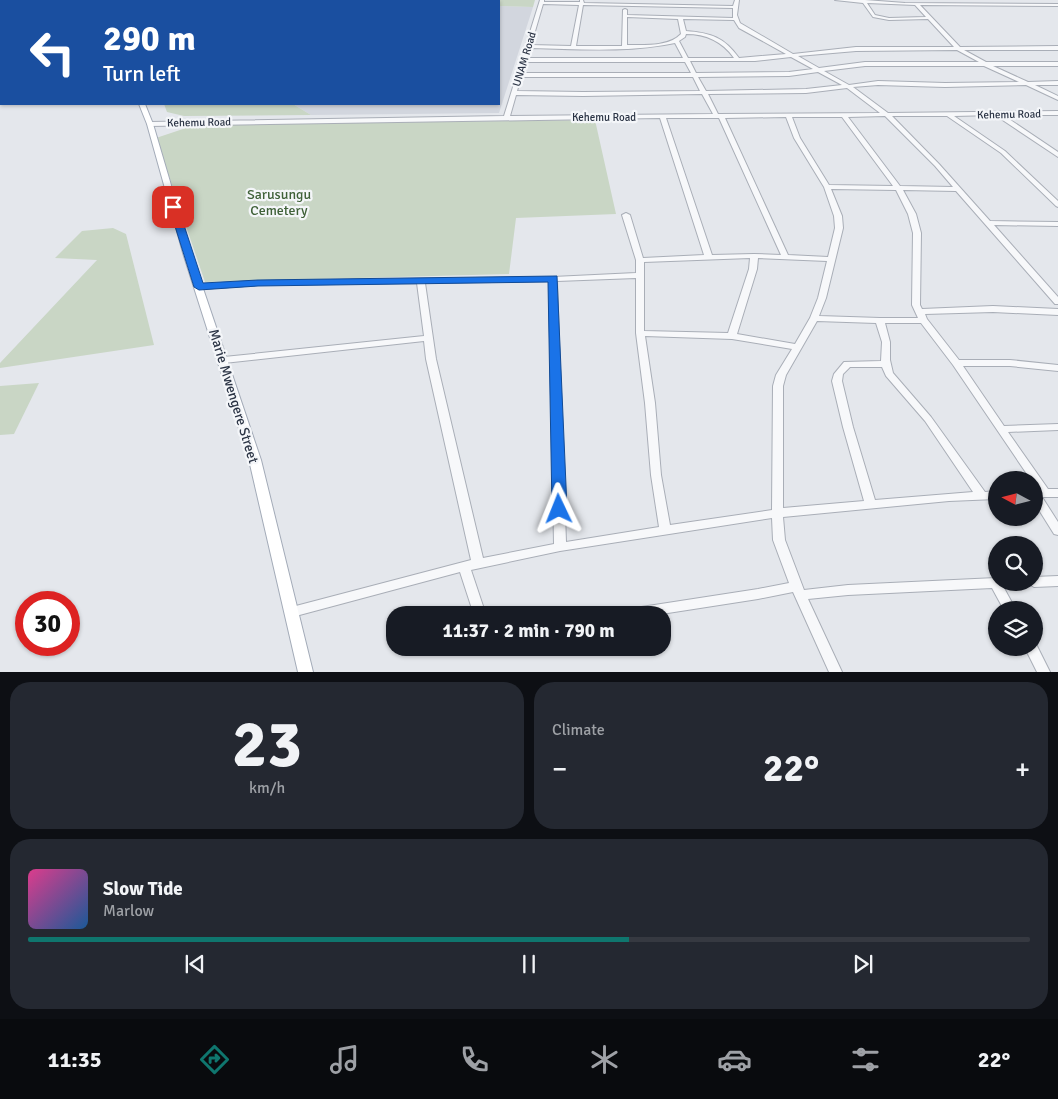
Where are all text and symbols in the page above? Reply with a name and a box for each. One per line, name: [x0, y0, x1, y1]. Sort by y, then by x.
text: 290 m: [103, 17, 196, 60]
icon: left: [20, 20, 85, 85]
street label: UNAM Road: [510, 30, 539, 88]
text: Turn left: [103, 60, 181, 87]
street label: Kehemu Road: [977, 107, 1041, 122]
street label: Kehemu Road: [572, 111, 636, 124]
street label: Kehemu Road: [167, 115, 231, 130]
pin: [152, 186, 194, 228]
park label: Sarusungu Cemetery: [247, 186, 311, 219]
icon: arrive: [159, 193, 187, 221]
street label: Marie Mwengere Street: [205, 327, 262, 465]
north arrow: [988, 471, 1042, 526]
map controls: [988, 471, 1043, 656]
position arrow: [532, 482, 584, 534]
button: search: [988, 536, 1043, 591]
speed limit sign: 30: [15, 591, 80, 656]
button: layers: [988, 601, 1043, 656]
text: 11:37 · 2 min · 790 m: [442, 619, 615, 643]
text: 23: [232, 705, 302, 785]
text: Climate: [552, 720, 605, 740]
text: 22°: [763, 745, 819, 792]
text: −: [552, 752, 567, 786]
text: +: [1015, 752, 1030, 786]
text: km/h: [249, 778, 285, 798]
text: Slow Tide: [103, 877, 183, 901]
text: Marlow: [103, 901, 154, 921]
icon: previous: [181, 950, 209, 978]
icon: pause: [515, 950, 543, 978]
icon: next: [849, 950, 877, 978]
icon: directions: [197, 1042, 232, 1077]
icon: music: [327, 1042, 362, 1077]
icon: phone: [457, 1042, 492, 1077]
icon: climate: [587, 1042, 622, 1077]
icon: car: [717, 1042, 752, 1077]
icon: filters: [848, 1042, 883, 1077]
text: 11:35: [48, 1046, 102, 1073]
text: 22°: [978, 1046, 1010, 1073]

